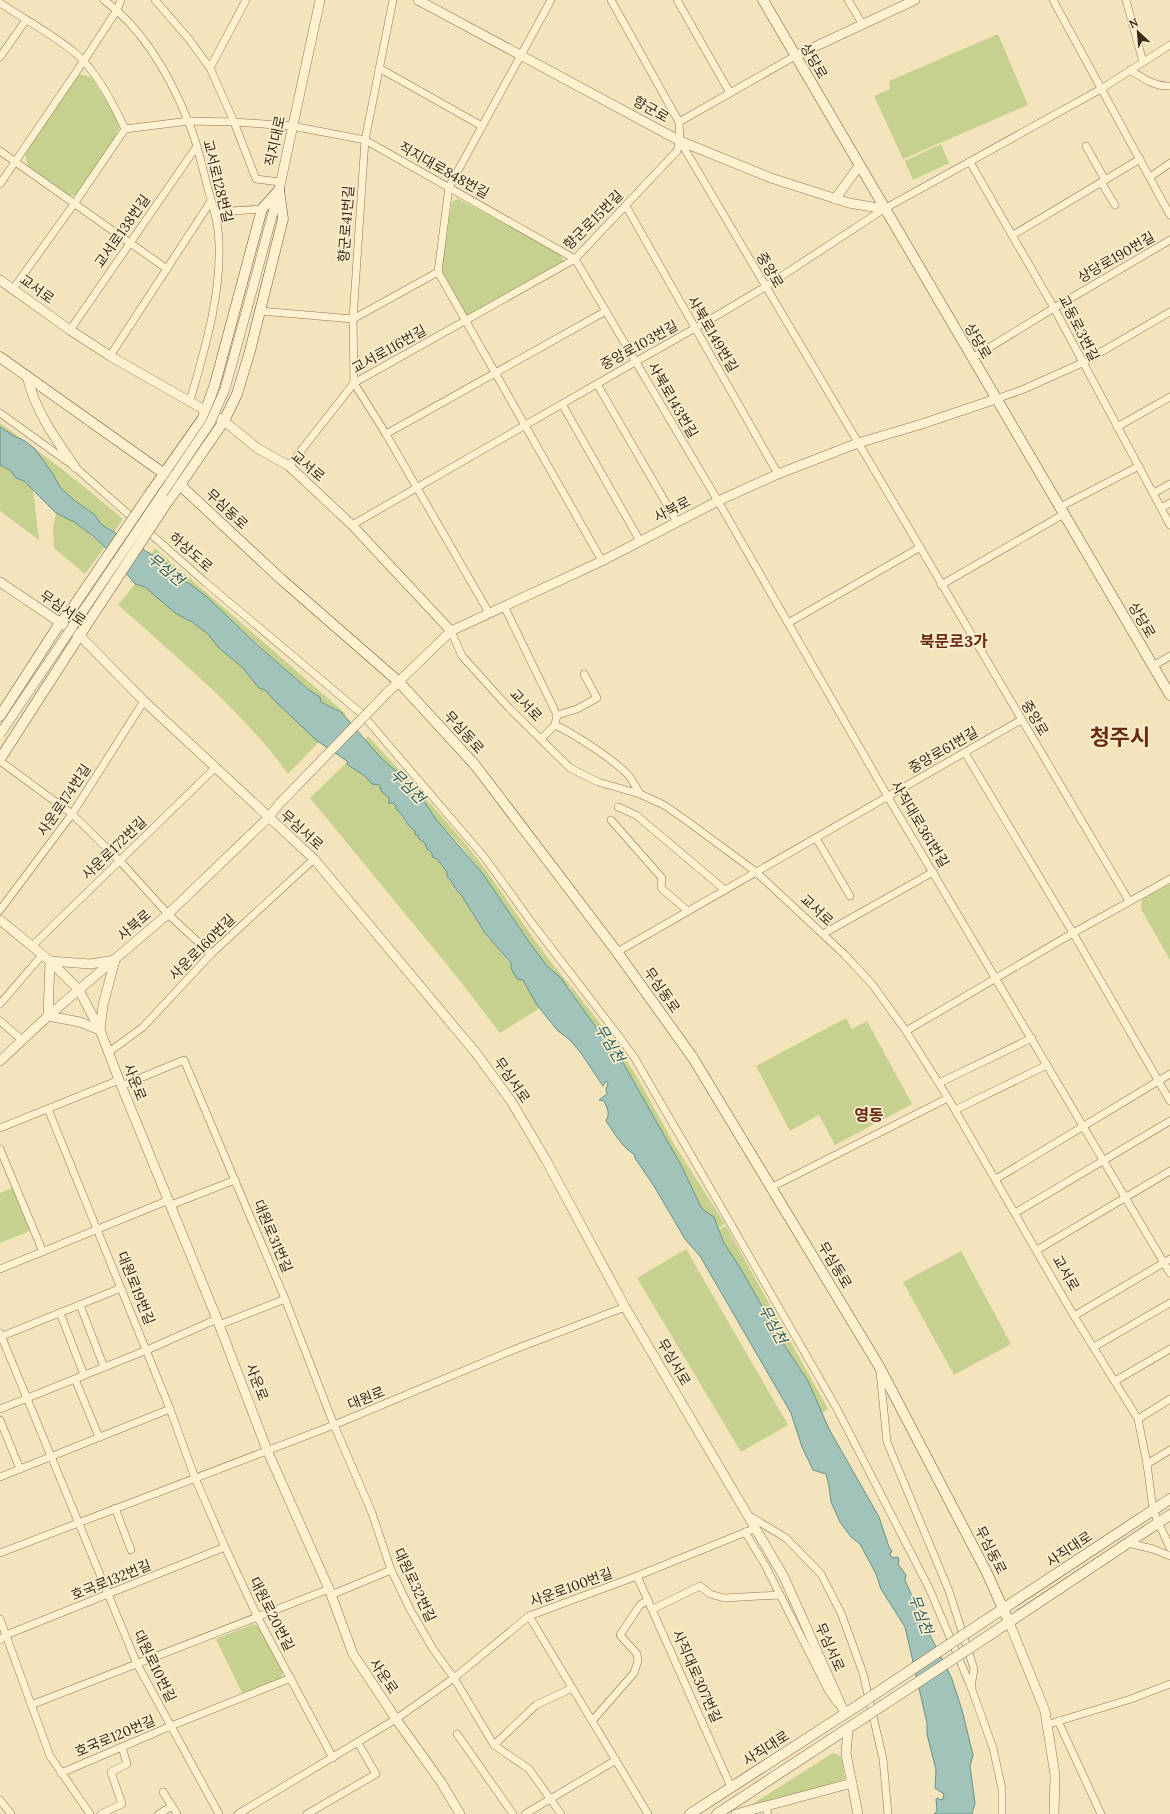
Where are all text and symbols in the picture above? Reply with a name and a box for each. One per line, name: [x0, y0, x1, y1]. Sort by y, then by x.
north arrow: [1118, 12, 1158, 52]
text: N: [1127, 15, 1141, 31]
street label: 상당로: [797, 40, 832, 82]
street label: 향군로: [630, 92, 672, 126]
street label: 직지대로: [261, 114, 289, 168]
street label: 교서로128번길: [199, 138, 237, 224]
street label: 직지대로848번길: [396, 138, 492, 202]
street label: 향군로41번길: [334, 185, 358, 263]
street label: 향군로15번길: [559, 186, 627, 254]
street label: 교서로138번길: [90, 191, 154, 271]
street label: 상당로190번길: [1074, 228, 1158, 286]
street label: 중앙로: [753, 249, 788, 291]
street label: 교서로: [16, 270, 58, 308]
street label: 교동로3번길: [1055, 292, 1103, 364]
street label: 사북로149번길: [684, 293, 742, 375]
street label: 중앙로103번길: [597, 316, 681, 374]
street label: 상당로: [961, 320, 996, 362]
street label: 교서로116번길: [348, 321, 430, 377]
street label: 사북로143번길: [644, 359, 702, 441]
street label: 교서로: [287, 447, 329, 485]
street label: 무심동로: [202, 485, 252, 533]
street label: 사북로: [651, 492, 693, 526]
street label: 하상도로: [166, 528, 216, 576]
water label: 무심천: [144, 548, 190, 591]
street label: 무심서로: [37, 586, 89, 630]
street label: 상당로: [1125, 599, 1160, 641]
district label: 북문로3가: [920, 631, 988, 651]
street label: 교서로: [506, 685, 546, 725]
street label: 중앙로: [1017, 697, 1053, 739]
street label: 무심동로: [440, 707, 488, 757]
street label: 중앙로61번길: [905, 723, 981, 777]
district label: 청주시: [1090, 723, 1150, 751]
street label: 사운로174번길: [33, 760, 95, 840]
water label: 무심천: [387, 765, 431, 809]
street label: 사직대로361번길: [887, 777, 953, 871]
street label: 무심서로: [277, 806, 327, 854]
street label: 사운로172번길: [78, 813, 150, 883]
street label: 교서로: [797, 890, 837, 930]
street label: 사북로: [114, 905, 155, 944]
street label: 사운로160번길: [165, 910, 239, 984]
street label: 무심동로: [640, 964, 684, 1016]
water label: 무심천: [591, 1020, 630, 1068]
street label: 무심서로: [490, 1054, 534, 1106]
street label: 사운로: [119, 1061, 151, 1103]
district label: 영동: [854, 1105, 884, 1125]
street label: 대원로31번길: [250, 1197, 296, 1275]
street label: 무심동로: [814, 1238, 856, 1292]
street label: 대원로19번길: [113, 1249, 159, 1327]
street label: 교서로: [1049, 1252, 1084, 1294]
water label: 무심천: [755, 1301, 792, 1349]
street label: 무심서로: [653, 1335, 695, 1389]
street label: 사운로: [242, 1361, 272, 1403]
street label: 대원로: [345, 1382, 387, 1414]
street label: 무심동로: [971, 1523, 1011, 1577]
street label: 사직대로: [1043, 1527, 1095, 1571]
street label: 대원로32번길: [390, 1545, 440, 1625]
street label: 호국로132번길: [68, 1556, 154, 1604]
street label: 사운로100번길: [527, 1564, 615, 1610]
street label: 대원로20번길: [246, 1574, 298, 1654]
water label: 무심천: [905, 1591, 938, 1639]
street label: 무심서로: [811, 1620, 849, 1674]
street label: 대원로10번길: [130, 1627, 180, 1705]
street label: 사직대로307번길: [668, 1627, 726, 1725]
street label: 사운로: [366, 1655, 402, 1697]
street label: 호국로120번길: [72, 1711, 158, 1761]
street label: 사직대로: [739, 1726, 793, 1770]

